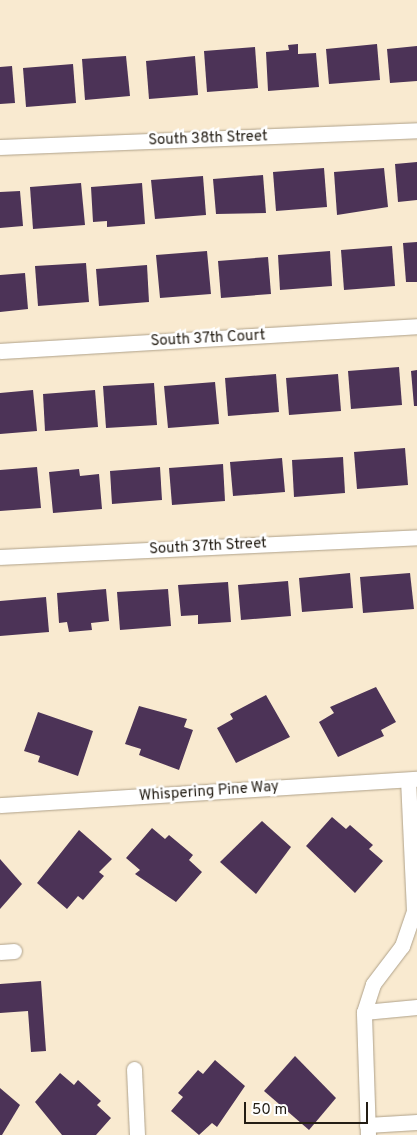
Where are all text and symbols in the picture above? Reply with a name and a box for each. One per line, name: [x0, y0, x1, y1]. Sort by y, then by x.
street label: South 38th Street: [148, 128, 268, 150]
street label: South 37th Court: [150, 327, 266, 351]
street label: South 37th Street: [149, 535, 267, 559]
street label: Whispering Pine Way: [138, 778, 280, 806]
scale bar: [247, 1092, 371, 1124]
text: 50 m: [252, 1101, 287, 1120]

